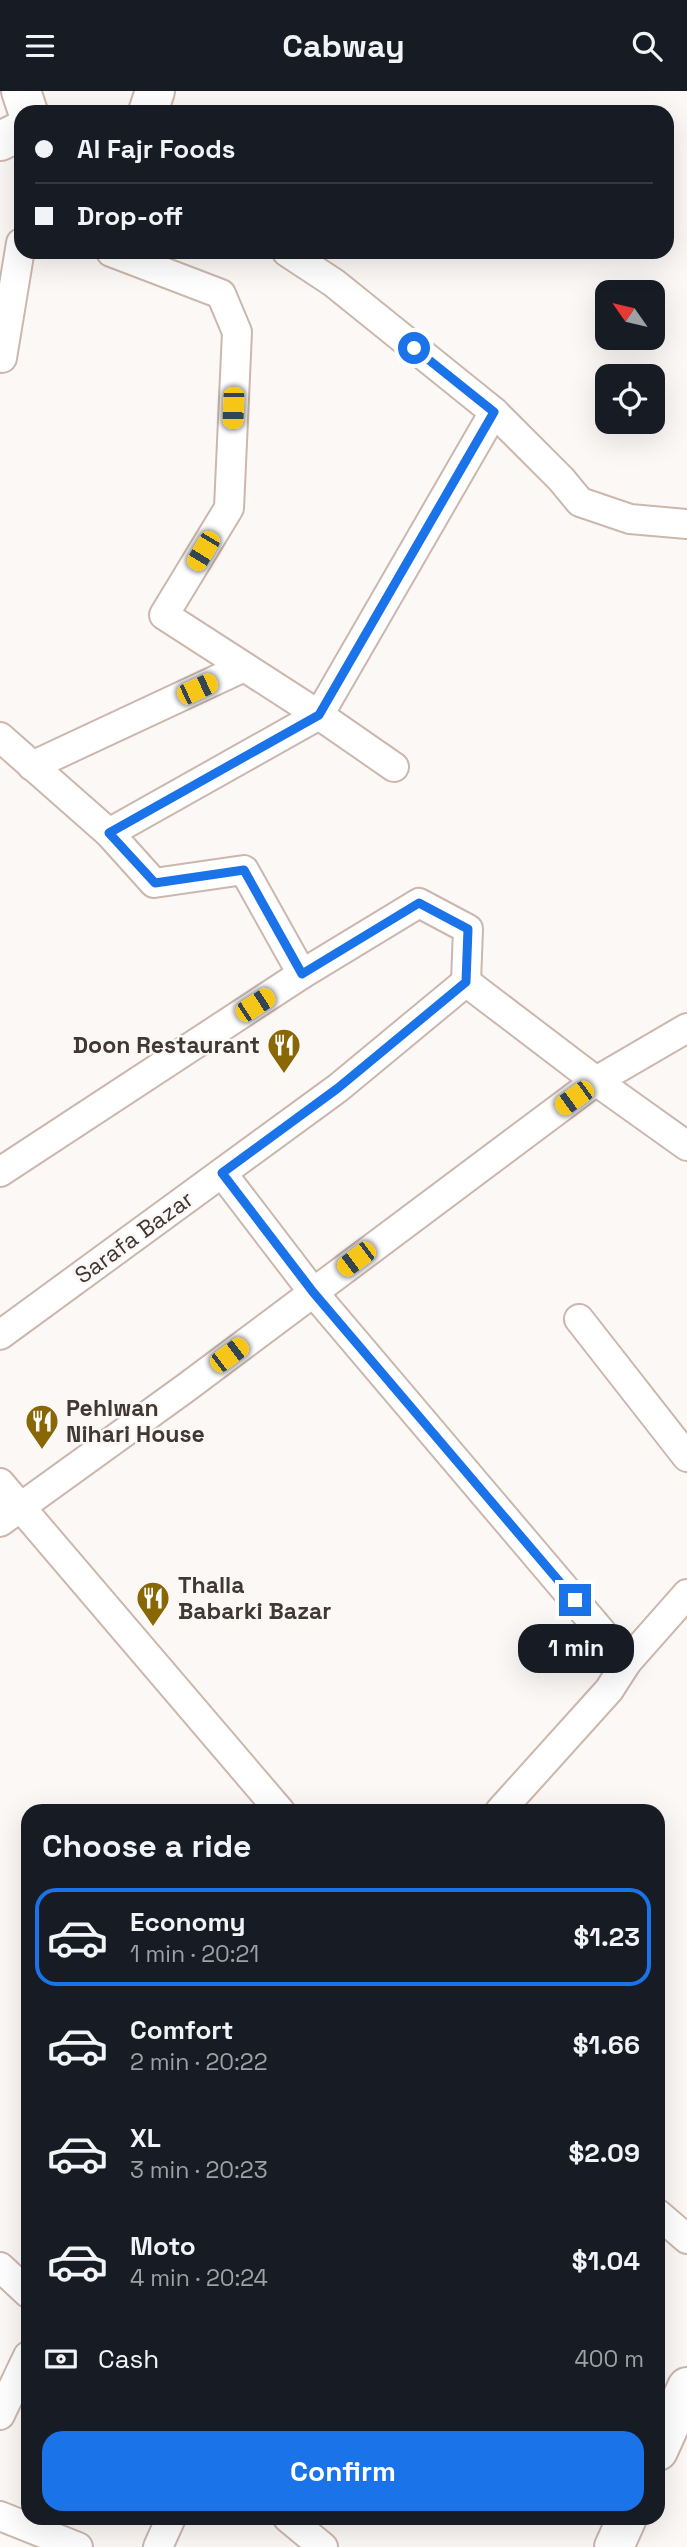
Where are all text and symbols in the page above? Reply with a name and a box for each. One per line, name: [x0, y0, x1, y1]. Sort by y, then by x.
text: Cabway: [282, 26, 405, 66]
icon: menu: [21, 27, 59, 65]
icon: search: [628, 27, 666, 65]
text: Al Fajr Foods: [77, 132, 235, 166]
text: Drop-off: [77, 199, 183, 233]
north arrow: [595, 280, 665, 350]
map controls: [595, 280, 665, 434]
route start: [398, 332, 430, 364]
button: locate: [595, 364, 665, 434]
car: [222, 387, 245, 429]
car: [184, 528, 223, 574]
car: [174, 671, 221, 707]
car: [232, 985, 279, 1025]
restaurant icon: Doon Restaurant: [265, 1026, 303, 1075]
place label: Doon Restaurant: [73, 1030, 260, 1060]
car: [551, 1077, 598, 1119]
street label: Sarafa Bazar: [69, 1184, 199, 1290]
car: [333, 1238, 380, 1280]
car: [206, 1334, 253, 1376]
place label: Pehlwan Nihari House: [66, 1393, 205, 1449]
restaurant icon: Pehlwan Nihari House: [23, 1402, 61, 1451]
place label: Thalla Babarki Bazar: [178, 1570, 331, 1626]
restaurant icon: Thalla Babarki Bazar: [134, 1579, 172, 1628]
route end: [559, 1584, 591, 1616]
callout: 1 min: [517, 1625, 633, 1673]
text: 1 min: [548, 1633, 604, 1663]
text: Choose a ride: [42, 1826, 252, 1866]
text: Economy: [130, 1905, 246, 1939]
icon: car: [46, 1906, 109, 1969]
text: $1.23: [573, 1920, 640, 1954]
text: 1 min · 20:21: [130, 1939, 259, 1969]
text: Comfort: [130, 2013, 233, 2047]
icon: car: [46, 2014, 109, 2077]
text: $1.66: [573, 2028, 640, 2062]
text: 2 min · 20:22: [130, 2047, 268, 2077]
text: XL: [130, 2121, 161, 2155]
icon: car: [46, 2122, 109, 2185]
text: $2.09: [568, 2136, 640, 2170]
text: 3 min · 20:23: [130, 2155, 268, 2185]
text: Moto: [130, 2229, 196, 2263]
icon: car: [46, 2230, 109, 2293]
text: $1.04: [572, 2244, 640, 2278]
text: 4 min · 20:24: [130, 2263, 268, 2293]
icon: cash: [42, 2340, 80, 2378]
text: Cash: [98, 2342, 159, 2376]
text: 400 m: [574, 2344, 644, 2374]
button: Confirm: [42, 2431, 644, 2511]

